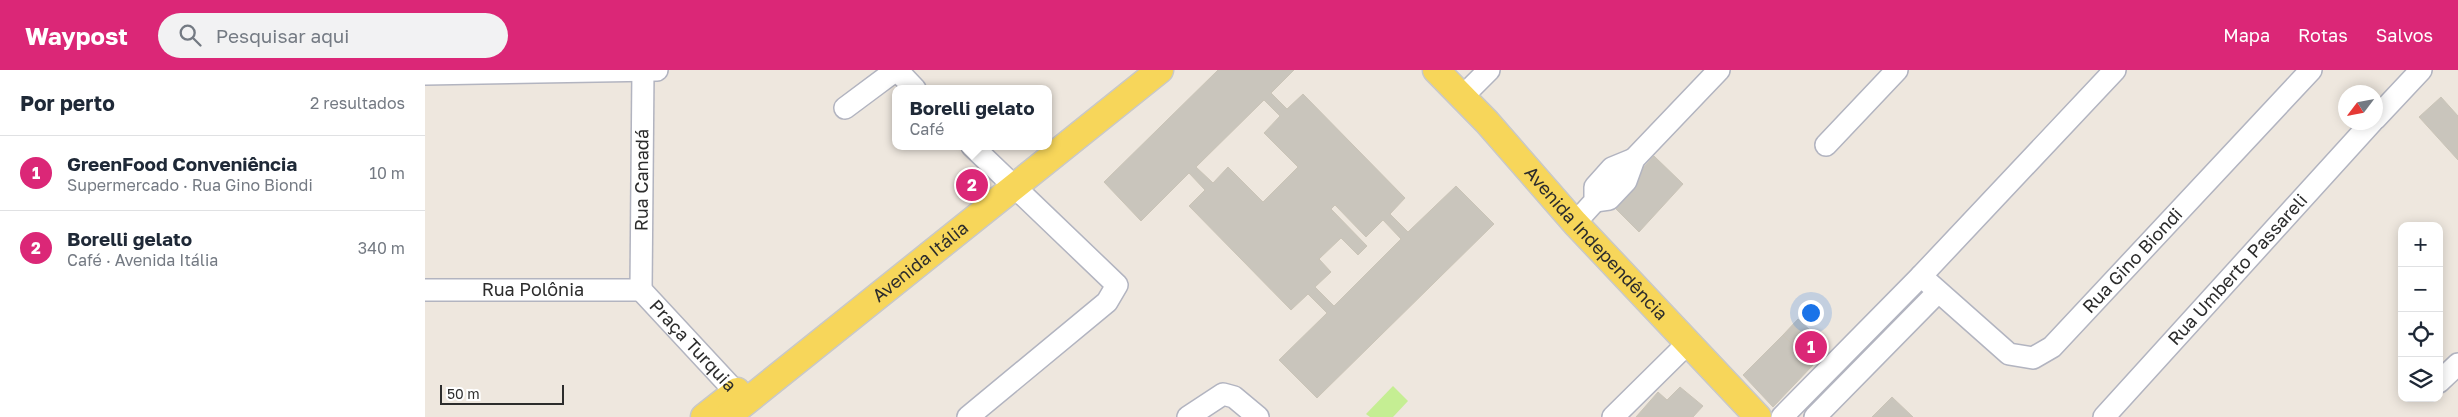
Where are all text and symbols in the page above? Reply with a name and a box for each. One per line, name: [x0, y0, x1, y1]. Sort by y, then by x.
search box: [158, 13, 508, 58]
text: Waypost: [25, 21, 128, 50]
icon: search: [176, 21, 204, 49]
text: Pesquisar aqui: [216, 24, 349, 47]
text: Mapa: [2223, 24, 2270, 46]
text: Rotas: [2298, 24, 2348, 46]
text: Salvos: [2376, 24, 2433, 46]
popup: [892, 85, 1052, 150]
north arrow: [2338, 85, 2383, 130]
text: Por perto: [20, 90, 115, 116]
text: 2 resultados: [310, 93, 405, 113]
text: Borelli gelato: [909, 96, 1035, 119]
text: Café: [909, 119, 944, 139]
street label: Rua Canadá: [630, 129, 652, 231]
text: GreenFood Conveniência: [67, 152, 297, 175]
street label: Avenida Independência: [1521, 161, 1673, 324]
text: 1: [32, 163, 40, 183]
text: 10 m: [369, 163, 405, 183]
pin: 2: [956, 166, 988, 204]
text: Supermercado · Rua Gino Biondi: [67, 175, 313, 195]
street label: Rua Umberto Passareli: [2163, 189, 2311, 349]
street label: Rua Gino Biondi: [2077, 203, 2186, 317]
street label: Avenida Itália: [868, 216, 972, 306]
map controls: [2398, 222, 2443, 402]
button: +: [2398, 222, 2443, 267]
text: Borelli gelato: [67, 227, 192, 250]
text: 2: [31, 238, 41, 258]
text: 340 m: [358, 238, 405, 258]
text: Café · Avenida Itália: [67, 250, 218, 270]
button: −: [2398, 267, 2443, 312]
street label: Rua Polônia: [482, 278, 584, 300]
street label: Praça Turquia: [645, 294, 742, 396]
your location: [1798, 300, 1824, 326]
button: locate: [2398, 312, 2443, 357]
pin: 1: [1795, 328, 1827, 366]
button: layers: [2398, 357, 2443, 402]
scale bar: [440, 382, 564, 405]
text: 50 m: [447, 385, 480, 402]

